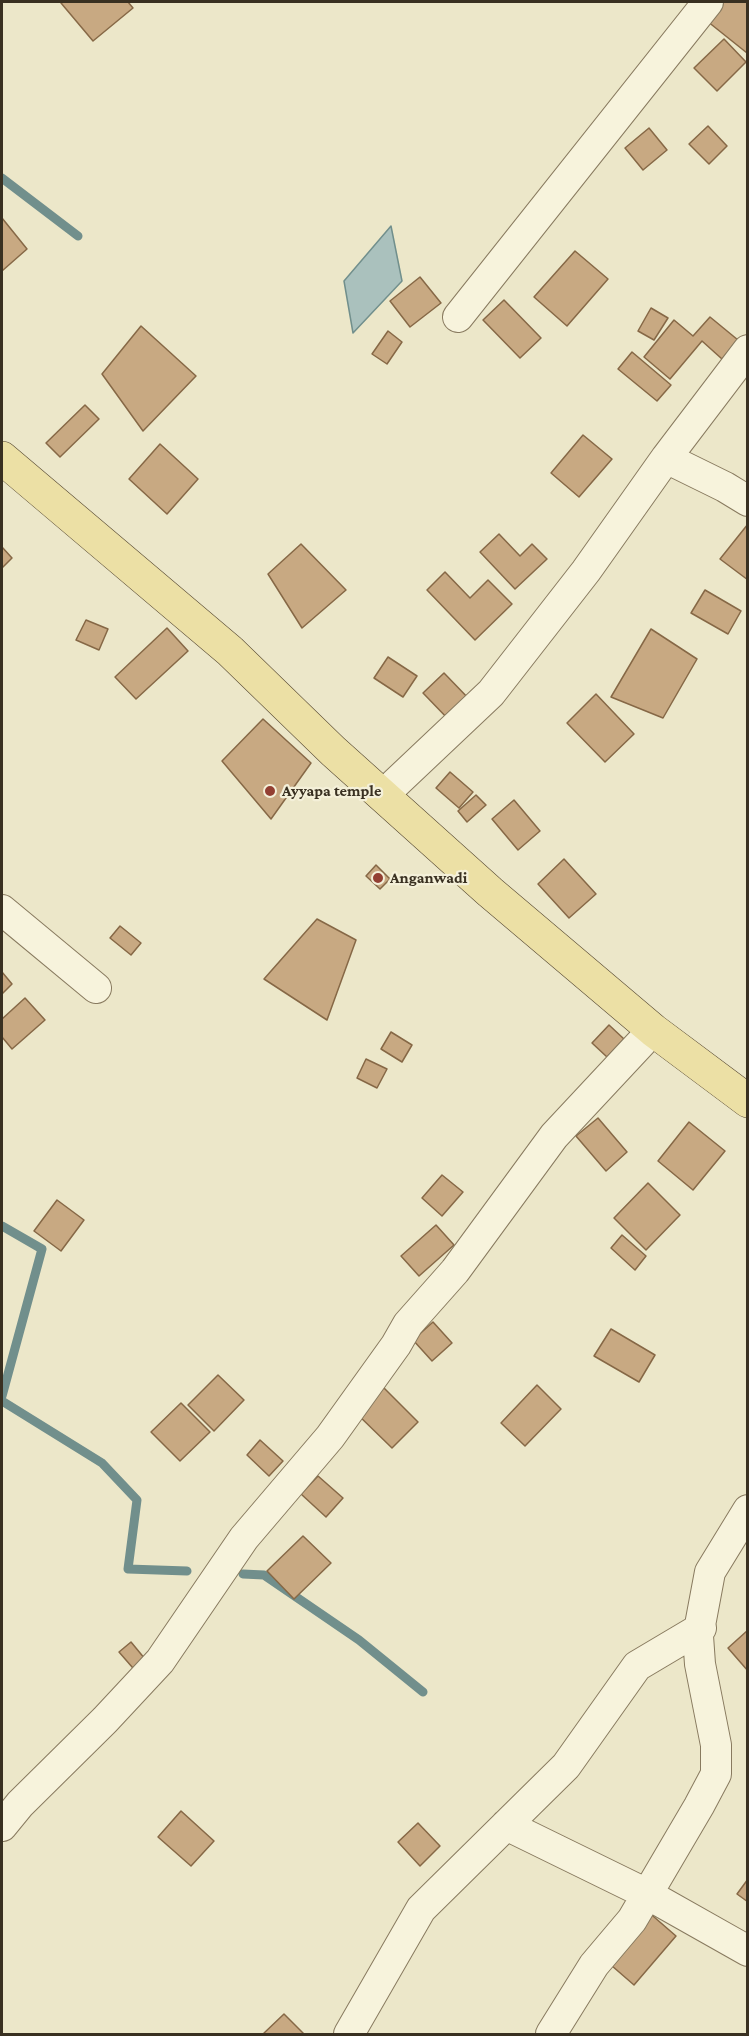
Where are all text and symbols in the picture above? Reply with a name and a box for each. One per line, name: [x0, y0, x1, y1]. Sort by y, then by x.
place label: Ayyapa temple: [282, 781, 381, 801]
marker: Ayyapa temple: [263, 784, 277, 798]
place label: Anganwadi: [390, 868, 467, 888]
marker: Anganwadi: [371, 871, 385, 885]

